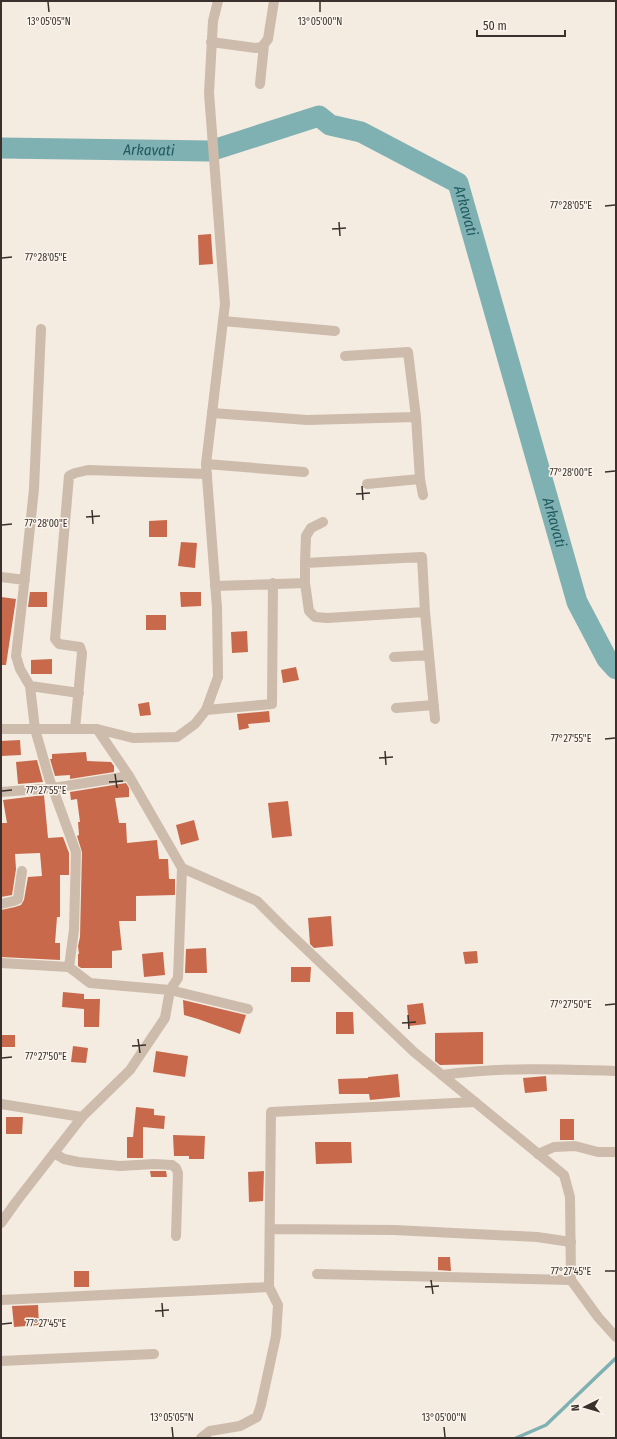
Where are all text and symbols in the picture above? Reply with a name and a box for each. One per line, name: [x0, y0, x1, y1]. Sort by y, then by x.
scale bar: [477, 12, 565, 38]
text: 13°05'05"N: [27, 16, 71, 28]
text: 13°05'00"N: [298, 16, 342, 28]
text: 50 m: [483, 19, 507, 33]
water label: Arkavati: [122, 141, 175, 159]
water label: Arkavati: [450, 183, 482, 238]
text: 77°28'05"E: [550, 200, 592, 212]
text: 77°28'05"E: [25, 252, 67, 264]
text: 77°28'00"E: [550, 467, 593, 479]
water label: Arkavati: [538, 494, 570, 550]
text: 77°28'00"E: [25, 518, 68, 530]
text: 77°27'55"E: [551, 733, 592, 745]
text: 77°27'55"E: [26, 785, 67, 797]
text: 77°27'50"E: [550, 999, 592, 1011]
text: 77°27'50"E: [25, 1051, 67, 1063]
text: 77°27'45"E: [551, 1266, 592, 1278]
text: 77°27'45"E: [26, 1318, 67, 1330]
north arrow: [565, 1387, 605, 1427]
text: N: [569, 1404, 582, 1412]
text: 13°05'05"N: [150, 1412, 194, 1424]
text: 13°05'00"N: [422, 1412, 466, 1424]

